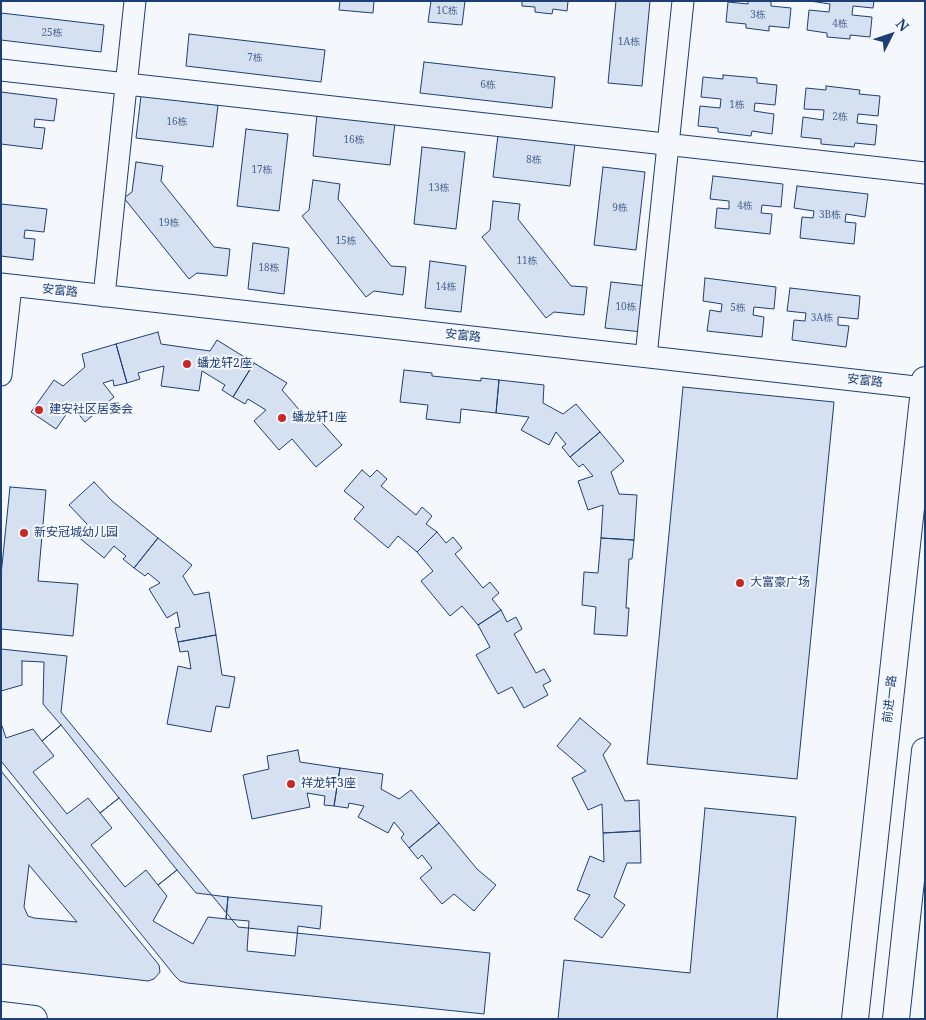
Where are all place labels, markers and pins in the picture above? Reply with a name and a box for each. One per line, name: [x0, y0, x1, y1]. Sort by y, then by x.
place label: 蟠龙轩2座: [197, 357, 252, 371]
marker: 蟠龙轩2座: [181, 358, 193, 370]
place label: 建安社区居委会: [49, 403, 133, 417]
marker: 建安社区居委会: [33, 404, 45, 416]
place label: 蟠龙轩1座: [292, 411, 347, 425]
marker: 蟠龙轩1座: [276, 412, 288, 424]
place label: 新安冠城幼儿园: [34, 526, 118, 540]
marker: 新安冠城幼儿园: [18, 527, 30, 539]
place label: 大富豪广场: [750, 576, 810, 590]
marker: 大富豪广场: [734, 577, 746, 589]
place label: 祥龙轩3座: [301, 777, 356, 791]
marker: 祥龙轩3座: [285, 778, 297, 790]

